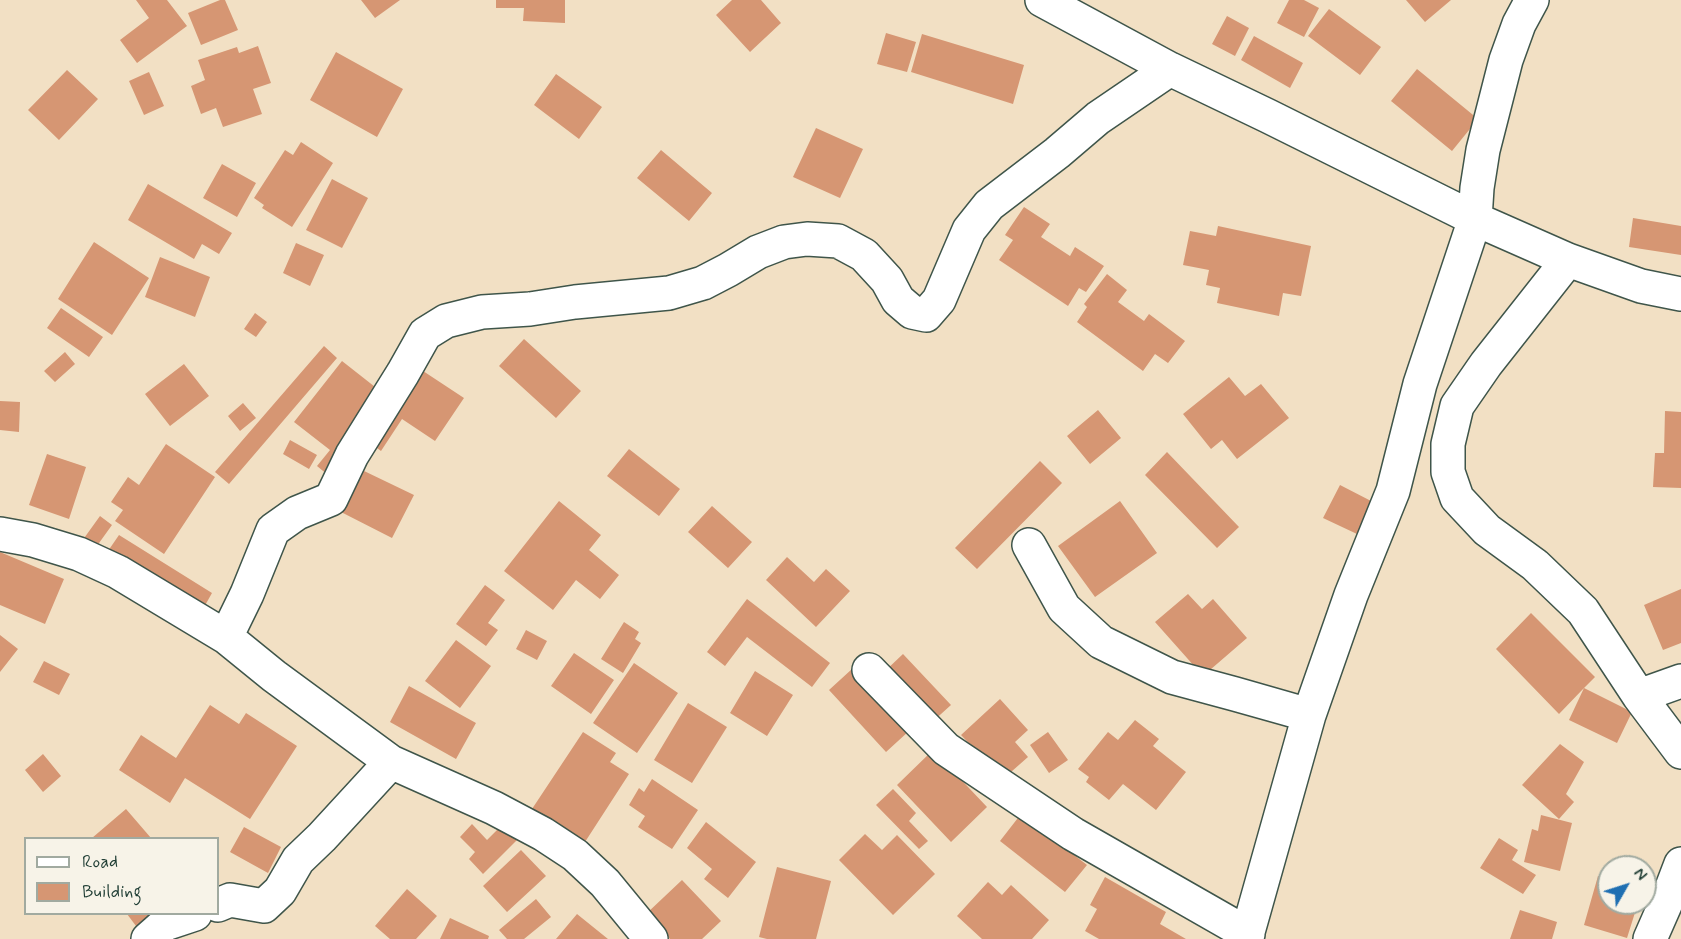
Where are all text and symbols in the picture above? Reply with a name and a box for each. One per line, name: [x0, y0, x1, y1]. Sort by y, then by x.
legend: [24, 837, 219, 915]
text: Road: [82, 850, 118, 874]
north arrow: [1597, 855, 1657, 915]
text: N: [1628, 864, 1651, 885]
text: Building: [82, 880, 142, 904]

